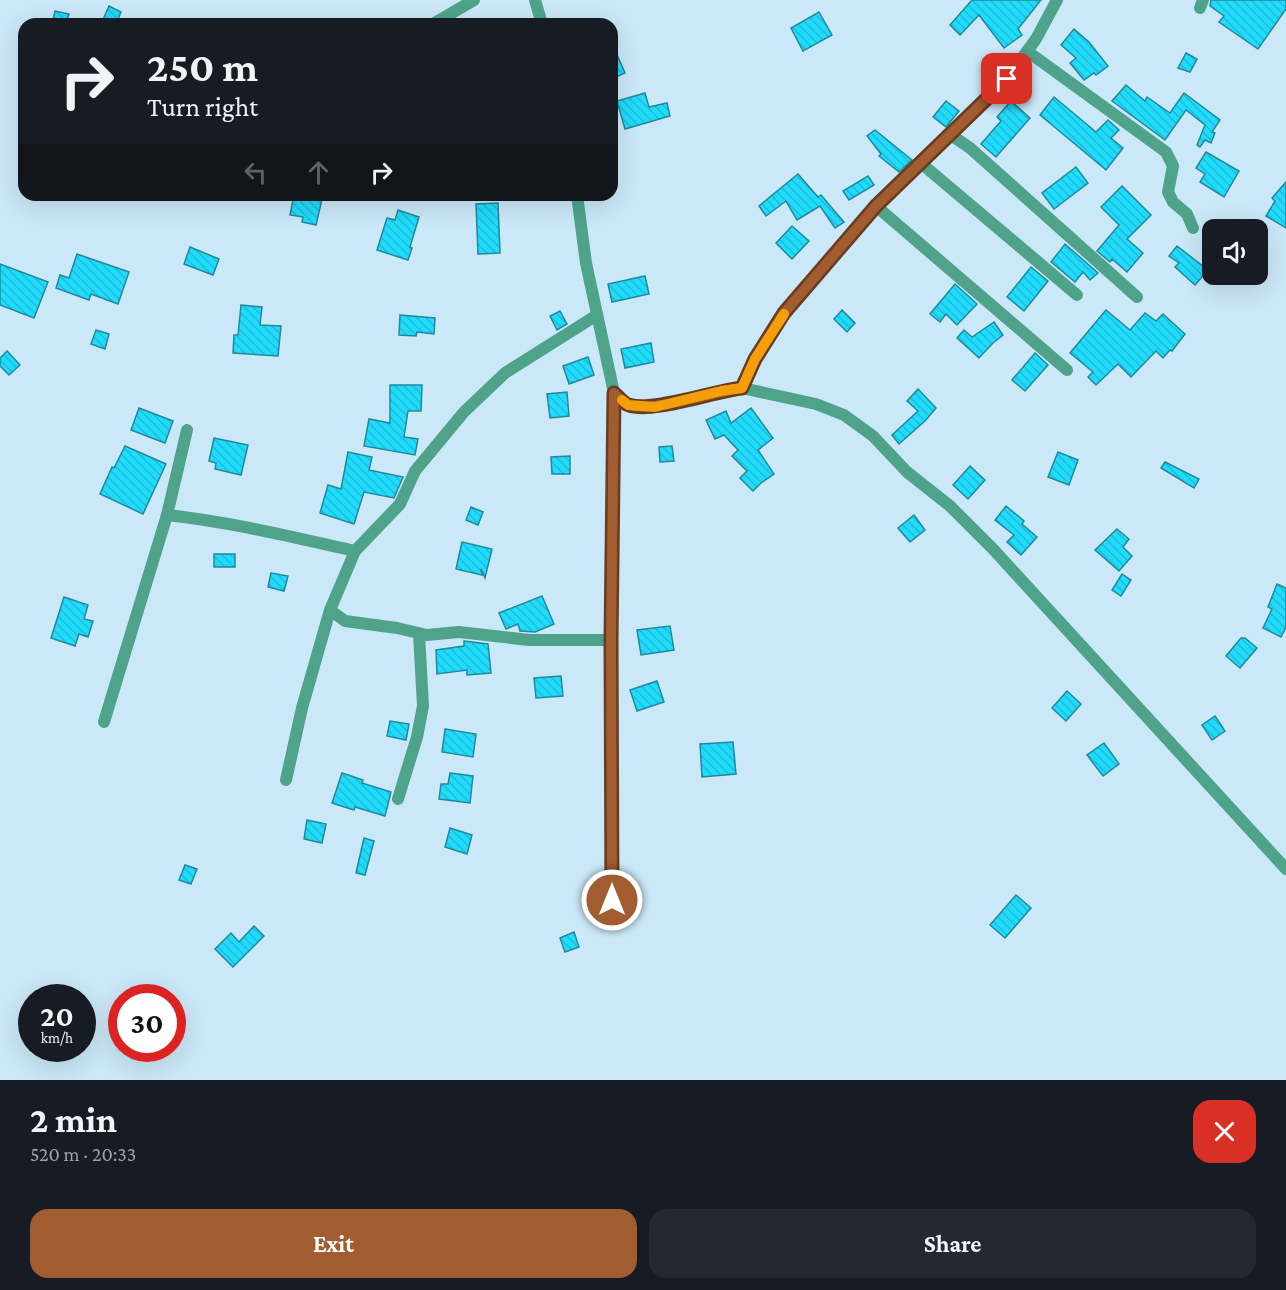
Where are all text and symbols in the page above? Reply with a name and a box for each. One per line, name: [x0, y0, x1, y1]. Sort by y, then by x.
icon: right: [48, 42, 126, 120]
text: 250 m: [147, 43, 258, 90]
pin: [981, 53, 1032, 104]
icon: arrive: [990, 62, 1023, 95]
text: Turn right: [147, 92, 258, 122]
icon: left: [239, 156, 272, 189]
icon: ahead: [302, 156, 335, 189]
icon: right: [365, 156, 398, 189]
map controls: [1202, 219, 1268, 285]
button: sound: [1202, 219, 1268, 285]
position arrow: [580, 868, 644, 932]
speed limit sign: 30: [108, 984, 186, 1062]
text: 20: [40, 999, 74, 1032]
text: km/h: [41, 1030, 73, 1046]
text: 2 min: [30, 1100, 117, 1140]
button: close: [1193, 1100, 1256, 1163]
text: 520 m · 20:33: [30, 1143, 136, 1165]
button: Exit: [30, 1209, 637, 1278]
button: Share: [649, 1209, 1256, 1278]

